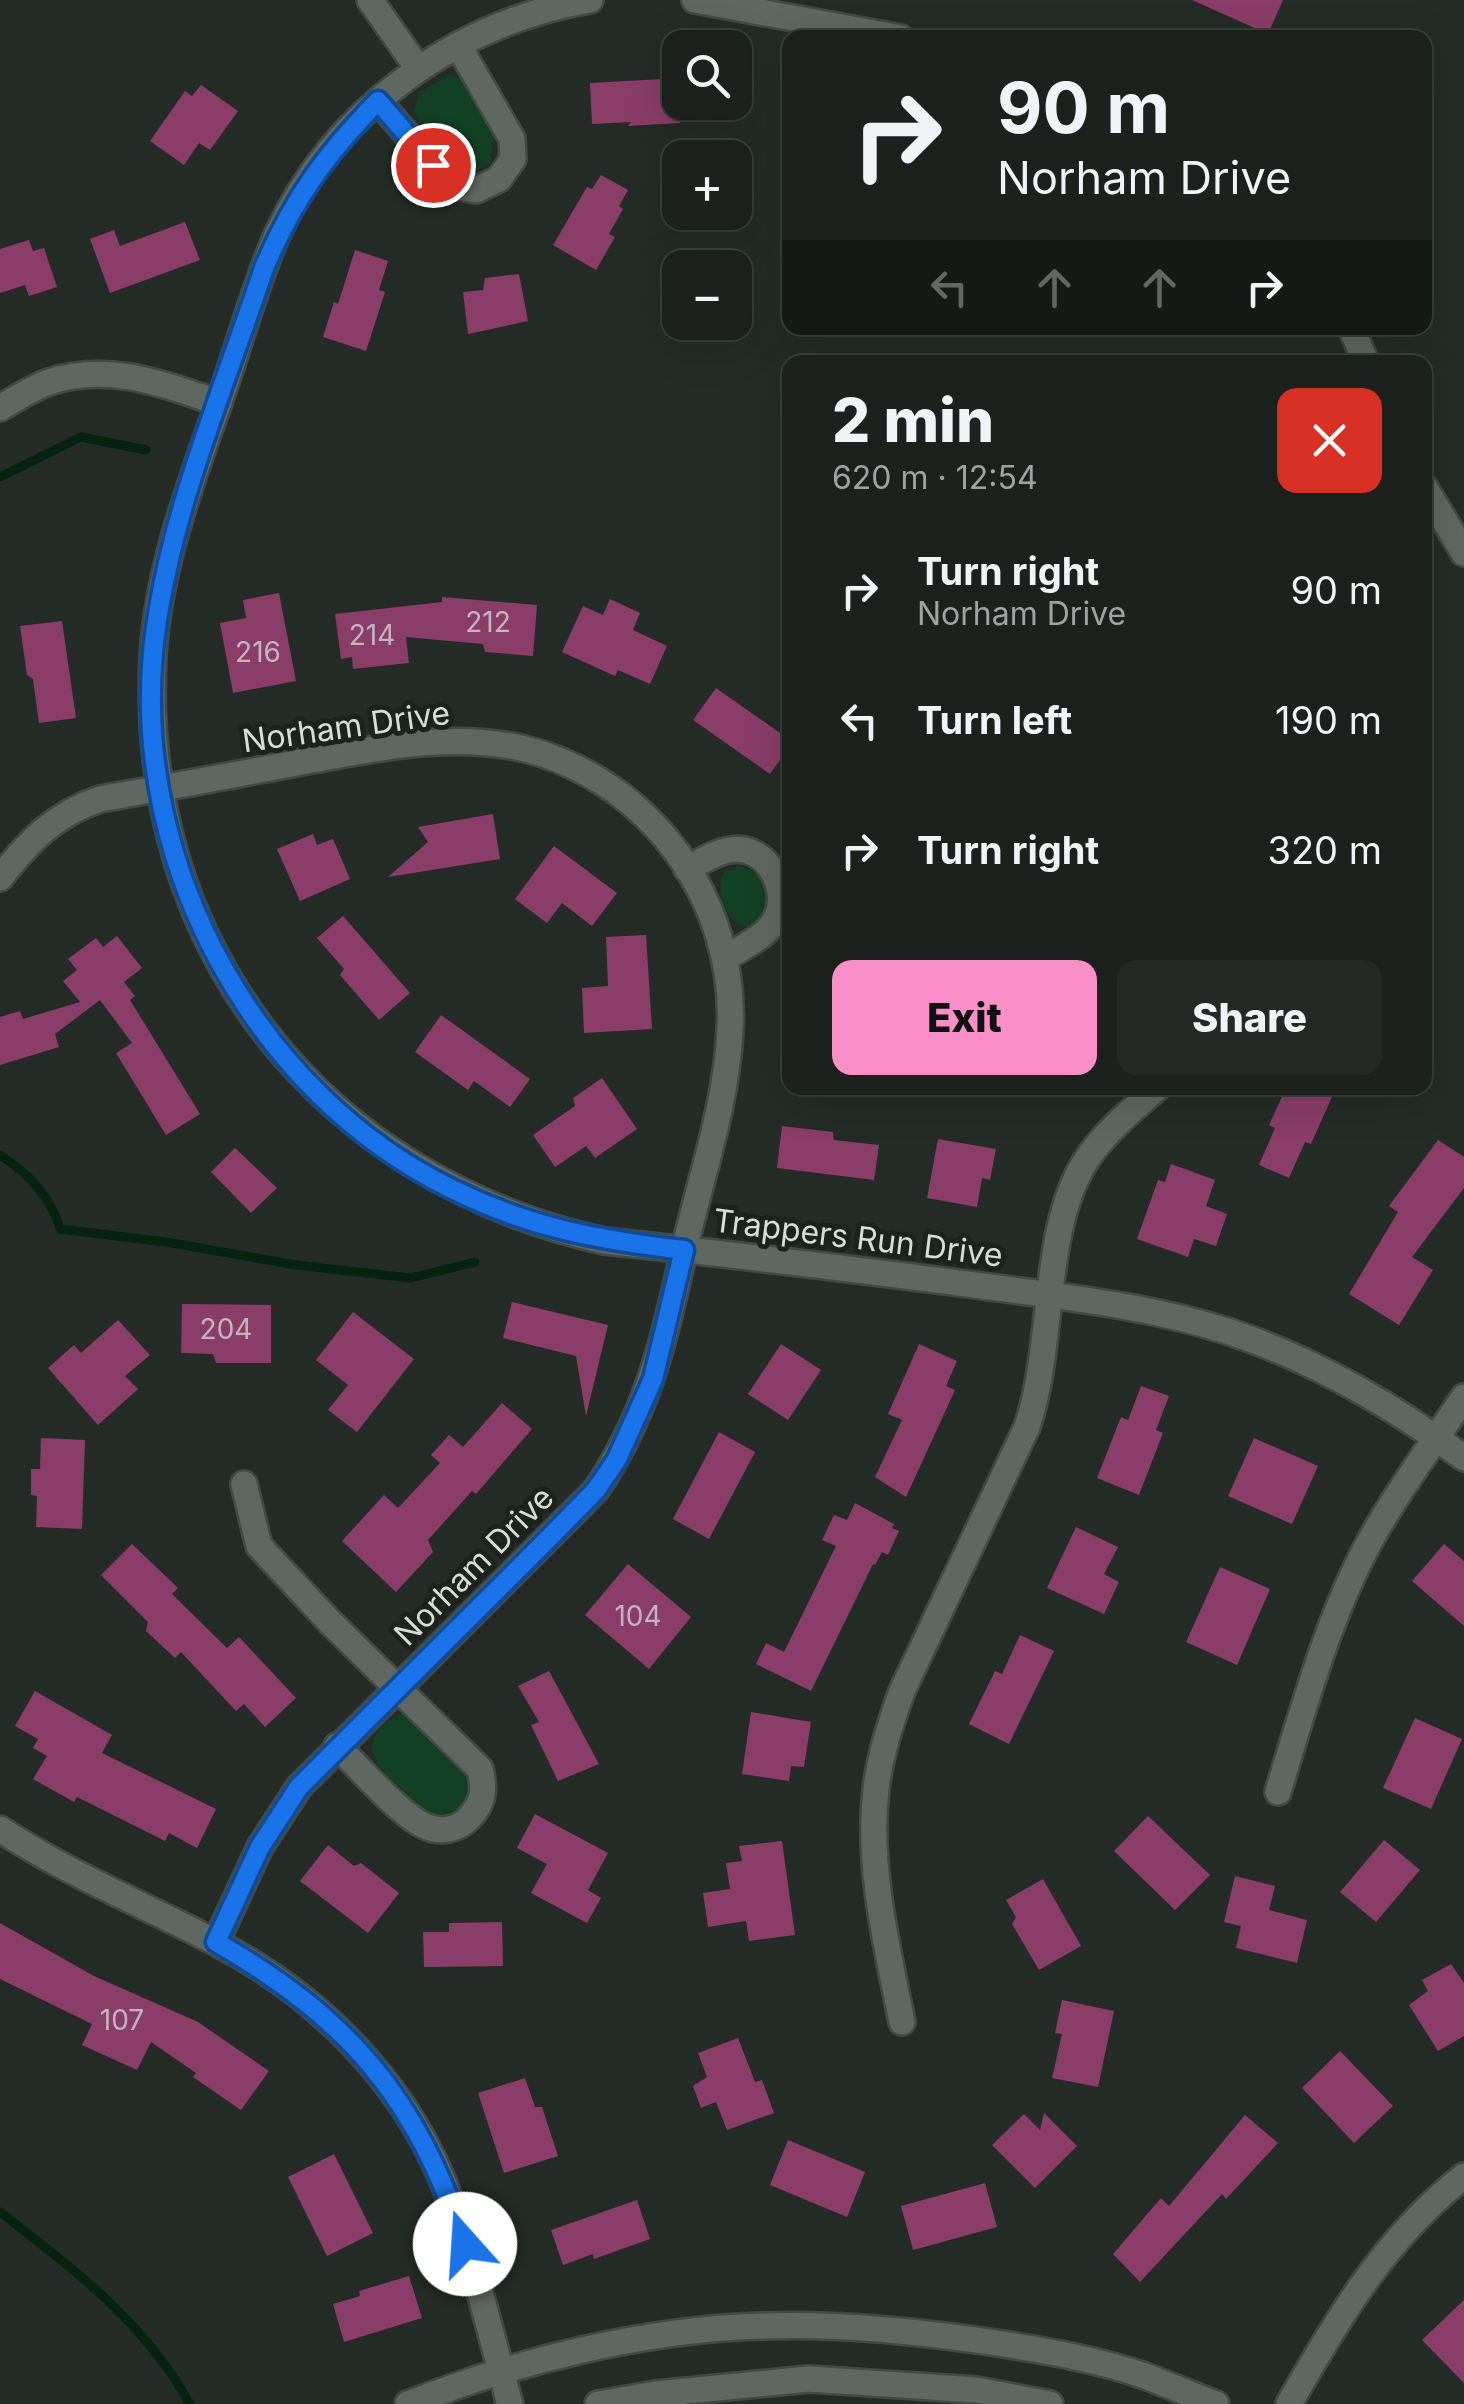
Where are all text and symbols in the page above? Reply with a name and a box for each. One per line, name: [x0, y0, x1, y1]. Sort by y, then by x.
map controls: [662, 30, 752, 340]
button: search: [662, 30, 752, 120]
text: 90 m: [997, 65, 1170, 150]
icon: right: [832, 70, 962, 200]
pin: [391, 123, 476, 208]
icon: arrive: [406, 138, 461, 193]
button: +: [662, 140, 752, 230]
text: Norham Drive: [997, 150, 1291, 205]
button: −: [662, 250, 752, 340]
icon: left: [922, 260, 977, 315]
icon: ahead: [1027, 260, 1082, 315]
icon: ahead: [1132, 260, 1187, 315]
icon: right: [1237, 260, 1292, 315]
text: 2 min: [832, 384, 994, 456]
button: close: [1277, 388, 1382, 493]
text: 620 m · 12:54: [832, 458, 1038, 497]
text: Turn right: [917, 548, 1099, 594]
icon: right: [832, 563, 887, 618]
text: 90 m: [1290, 567, 1382, 613]
text: Norham Drive: [917, 594, 1126, 633]
house number: 212: [465, 605, 511, 639]
house number: 214: [349, 618, 395, 652]
house number: 216: [235, 635, 281, 669]
street label: Norham Drive: [240, 693, 452, 760]
icon: left: [832, 693, 887, 748]
text: Turn left: [917, 697, 1072, 743]
text: 190 m: [1275, 697, 1382, 743]
icon: right: [832, 823, 887, 878]
text: Turn right: [917, 827, 1099, 873]
text: 320 m: [1267, 827, 1382, 873]
button: Exit: [832, 960, 1097, 1075]
button: Share: [1117, 960, 1382, 1075]
street label: Trappers Run Drive: [711, 1200, 1005, 1275]
house number: 204: [200, 1312, 252, 1346]
street label: Norham Drive: [386, 1478, 561, 1653]
house number: 104: [614, 1599, 662, 1633]
house number: 107: [100, 2003, 144, 2037]
position arrow: [413, 2192, 517, 2296]

